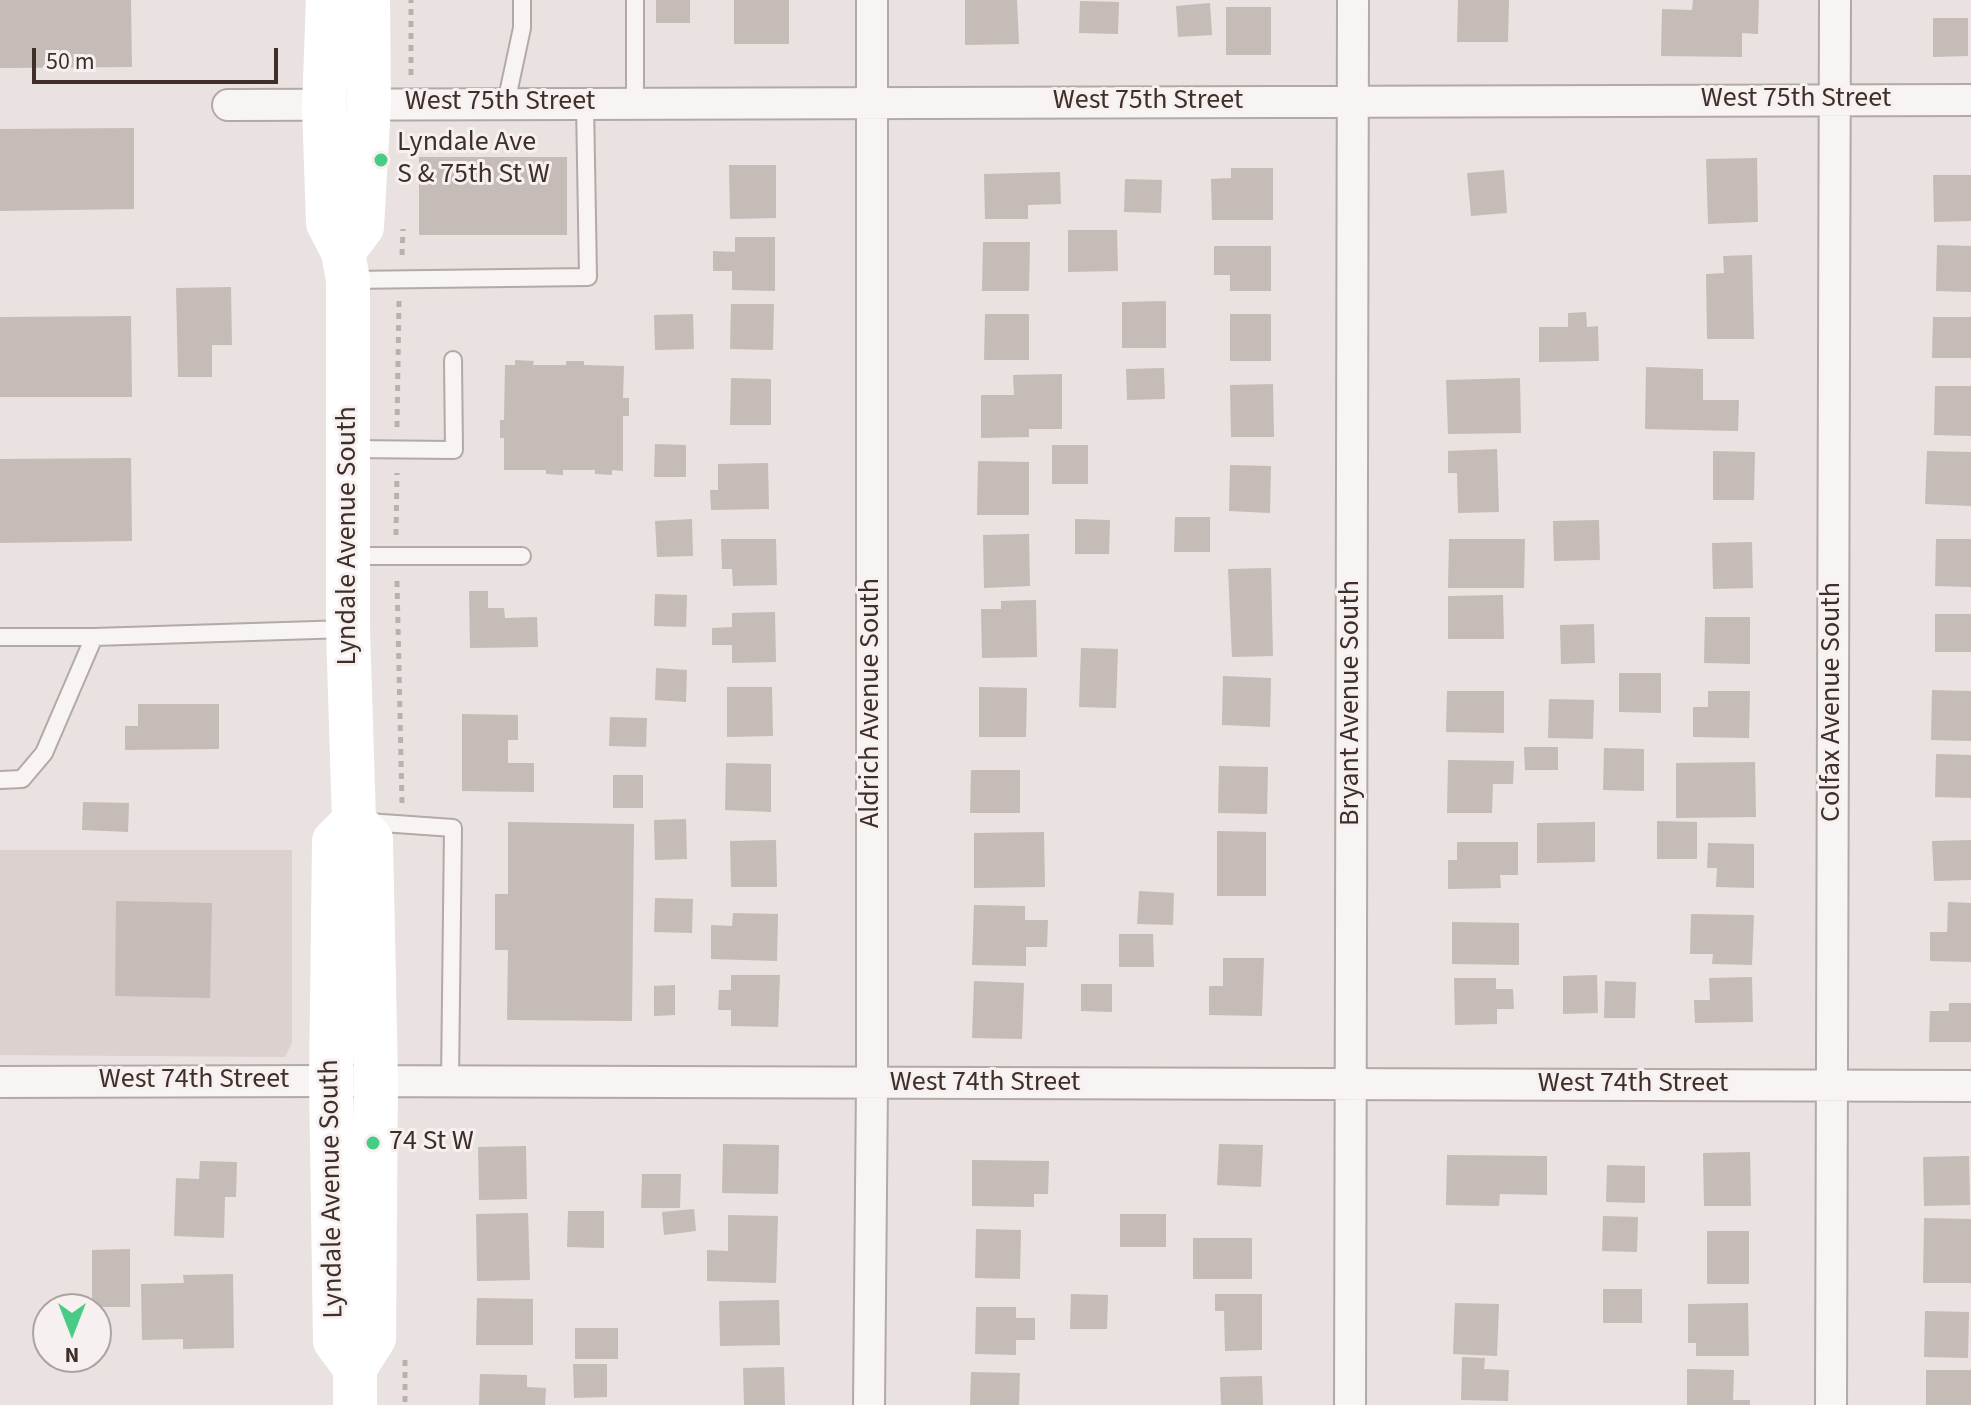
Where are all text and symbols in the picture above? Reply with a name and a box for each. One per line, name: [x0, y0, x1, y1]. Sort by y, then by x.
scale bar: [36, 32, 282, 82]
text: 50 m: [46, 44, 95, 79]
street label: West 75th Street: [1701, 83, 1891, 117]
street label: West 75th Street: [1053, 85, 1243, 119]
street label: West 75th Street: [405, 86, 595, 120]
place label: Lyndale Ave S & 75th St W: [397, 127, 550, 193]
marker: Lyndale Ave S & 75th St W: [372, 151, 390, 169]
street label: Lyndale Avenue South: [332, 406, 366, 666]
street label: Aldrich Avenue South: [855, 578, 889, 828]
street label: Bryant Avenue South: [1335, 580, 1369, 826]
street label: Colfax Avenue South: [1816, 582, 1850, 822]
street label: Lyndale Avenue South: [314, 1059, 352, 1319]
street label: West 74th Street: [99, 1064, 289, 1098]
street label: West 74th Street: [890, 1067, 1080, 1101]
street label: West 74th Street: [1538, 1068, 1728, 1102]
place label: 74 St W: [389, 1126, 474, 1160]
marker: 74 St W: [364, 1134, 382, 1152]
north arrow: [32, 1293, 112, 1373]
text: N: [65, 1339, 79, 1371]

